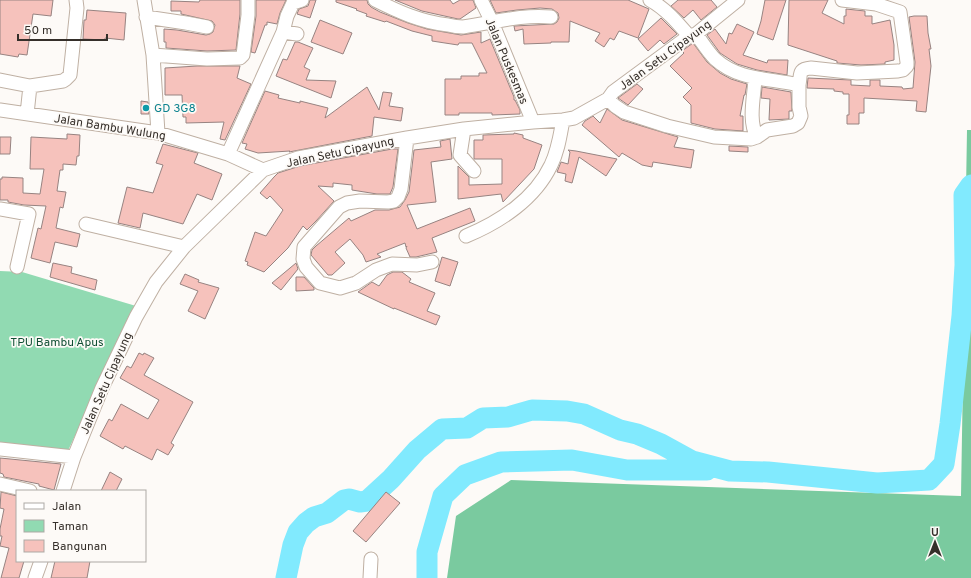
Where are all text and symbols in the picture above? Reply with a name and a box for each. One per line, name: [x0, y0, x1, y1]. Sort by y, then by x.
scale bar: [18, 16, 107, 42]
street label: Jalan Puskesmas: [481, 16, 531, 107]
street label: Jalan Setu Cipayung: [616, 17, 715, 95]
text: 50 m: [24, 23, 52, 39]
place label: GD 3G8: [154, 101, 196, 117]
marker: GD 3G8: [141, 103, 151, 113]
street label: Jalan Bambu Wulung: [53, 111, 167, 145]
street label: Jalan Setu Cipayung: [285, 134, 396, 172]
street label: Jalan Setu Cipayung: [77, 330, 137, 437]
park label: TPU Bambu Apus: [10, 335, 104, 351]
legend: [16, 490, 146, 562]
text: Jalan: [52, 499, 81, 515]
text: Taman: [52, 519, 88, 535]
north arrow: [915, 522, 955, 562]
text: U: [931, 526, 939, 540]
text: Bangunan: [52, 539, 107, 555]

